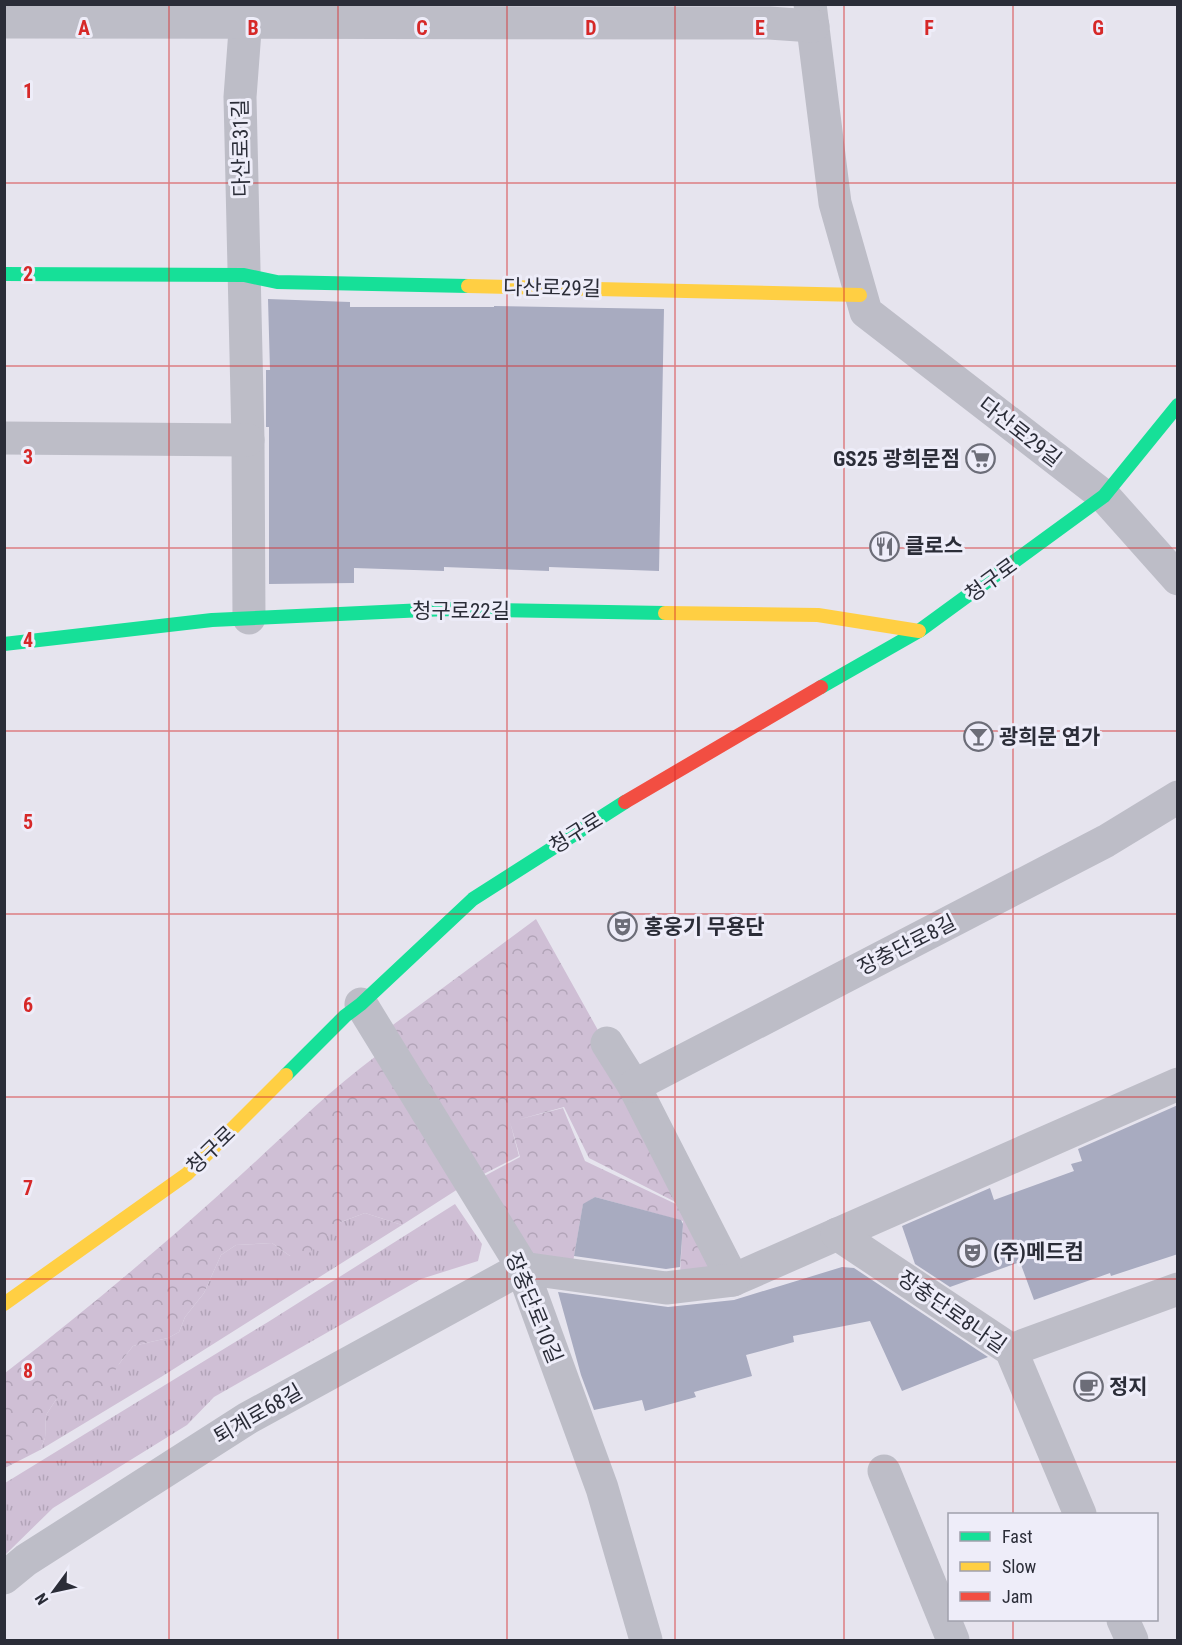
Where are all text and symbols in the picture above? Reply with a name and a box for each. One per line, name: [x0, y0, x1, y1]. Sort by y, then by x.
text: A: [78, 16, 90, 40]
text: B: [247, 16, 259, 40]
text: C: [416, 16, 428, 40]
text: D: [585, 16, 597, 40]
text: E: [755, 16, 765, 40]
text: F: [924, 16, 934, 40]
text: G: [1092, 16, 1104, 40]
text: 1: [23, 79, 33, 103]
street label: 다산로31길: [228, 99, 254, 197]
text: 2: [23, 262, 33, 286]
street label: 다산로29길: [503, 275, 601, 301]
street label: 다산로29길: [974, 392, 1066, 472]
supermarket icon: GS25 광희문점: [965, 443, 997, 475]
text: 3: [23, 445, 33, 469]
place label: GS25 광희문점: [833, 447, 960, 471]
restaurant icon: 클로스: [868, 530, 900, 562]
place label: 클로스: [905, 534, 963, 558]
street label: 청구로: [960, 553, 1022, 607]
street label: 청구로22길: [412, 599, 510, 623]
text: 4: [23, 628, 33, 652]
bar icon: 광희문 연가: [962, 721, 994, 753]
place label: 광희문 연가: [999, 725, 1100, 749]
street label: 청구로: [545, 807, 607, 859]
text: 5: [23, 810, 33, 834]
street label: 장충단로8길: [854, 910, 960, 980]
theatre icon: 홍웅기 무용단: [607, 911, 639, 943]
place label: 홍웅기 무용단: [644, 915, 765, 939]
text: 6: [23, 993, 33, 1017]
street label: 청구로: [182, 1121, 240, 1179]
text: 7: [23, 1176, 33, 1200]
theatre icon: (주)메드컴: [956, 1236, 988, 1268]
place label: (주)메드컴: [993, 1240, 1084, 1264]
street label: 장충단로10길: [501, 1249, 567, 1367]
street label: 장충단로8나길: [893, 1266, 1011, 1358]
text: 8: [23, 1359, 33, 1383]
cafe icon: 정지: [1072, 1371, 1104, 1403]
place label: 정지: [1109, 1375, 1148, 1399]
street label: 퇴계로68길: [210, 1379, 306, 1449]
legend: [948, 1513, 1158, 1621]
text: Fast: [1002, 1526, 1033, 1547]
text: Slow: [1002, 1556, 1037, 1577]
north arrow: [24, 1561, 84, 1621]
text: Jam: [1002, 1586, 1033, 1607]
text: N: [31, 1590, 52, 1608]

